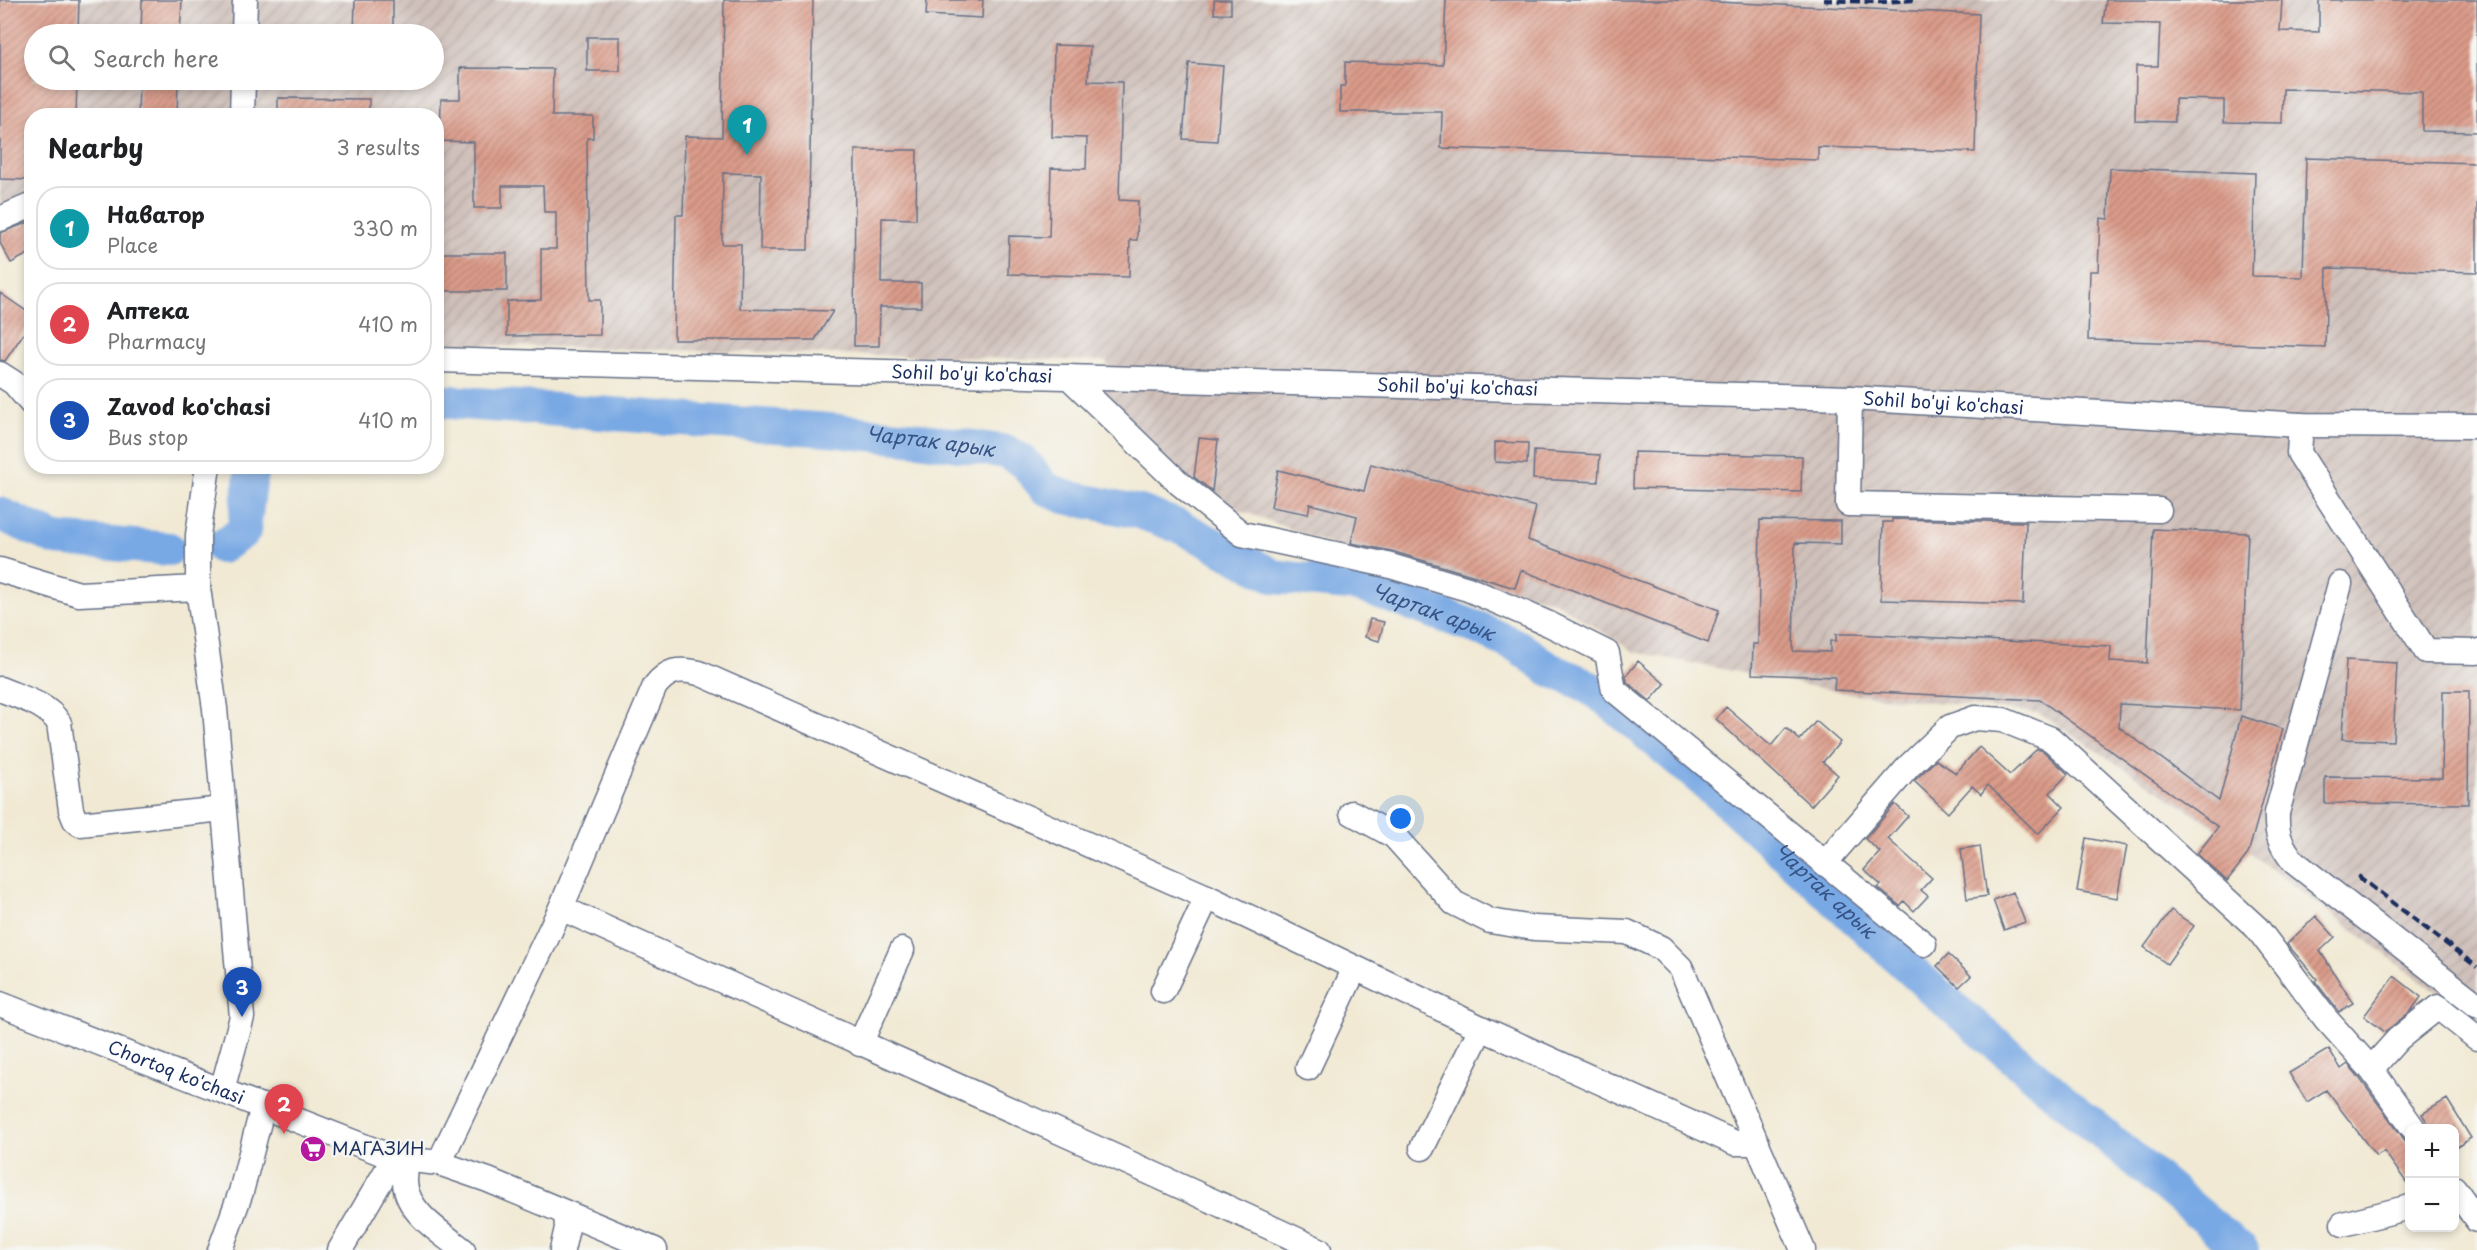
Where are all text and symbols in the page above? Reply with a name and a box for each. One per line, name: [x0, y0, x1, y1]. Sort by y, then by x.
search box: [24, 24, 444, 90]
icon: search: [45, 41, 78, 74]
text: Search here: [93, 41, 219, 74]
pin: 1: [728, 106, 766, 155]
text: Nearby: [48, 128, 143, 167]
text: 3 results: [337, 132, 420, 162]
text: Наватор: [107, 197, 205, 230]
text: 1: [65, 213, 74, 243]
text: 330 m: [352, 213, 418, 243]
text: Place: [107, 230, 158, 260]
text: Аптека: [107, 293, 189, 326]
text: 2: [62, 309, 77, 339]
text: 410 m: [358, 309, 418, 339]
text: Pharmacy: [107, 326, 207, 356]
street label: Sohil bo'yi ko'chasi: [891, 357, 1053, 389]
street label: Sohil bo'yi ko'chasi: [1377, 370, 1539, 402]
street label: Sohil bo'yi ko'chasi: [1862, 384, 2025, 420]
text: Zavod ko'chasi: [107, 389, 271, 422]
text: 3: [63, 405, 76, 435]
text: 410 m: [358, 405, 418, 435]
water label: Чартак арык: [865, 418, 999, 464]
text: Bus stop: [107, 422, 188, 452]
water label: Чартак арык: [1367, 575, 1502, 649]
your location: [1386, 804, 1415, 833]
water label: Чартак арык: [1768, 835, 1885, 946]
pin: 3: [222, 968, 262, 1017]
street label: Chortoq ko'chasi: [104, 1033, 249, 1110]
pin: 2: [264, 1084, 304, 1134]
map controls: [2405, 1124, 2459, 1232]
button: +: [2405, 1124, 2459, 1178]
supermarket icon: МАГАЗИН: [298, 1134, 328, 1164]
place label: МАГАЗИН: [332, 1134, 425, 1161]
button: −: [2405, 1178, 2459, 1232]

